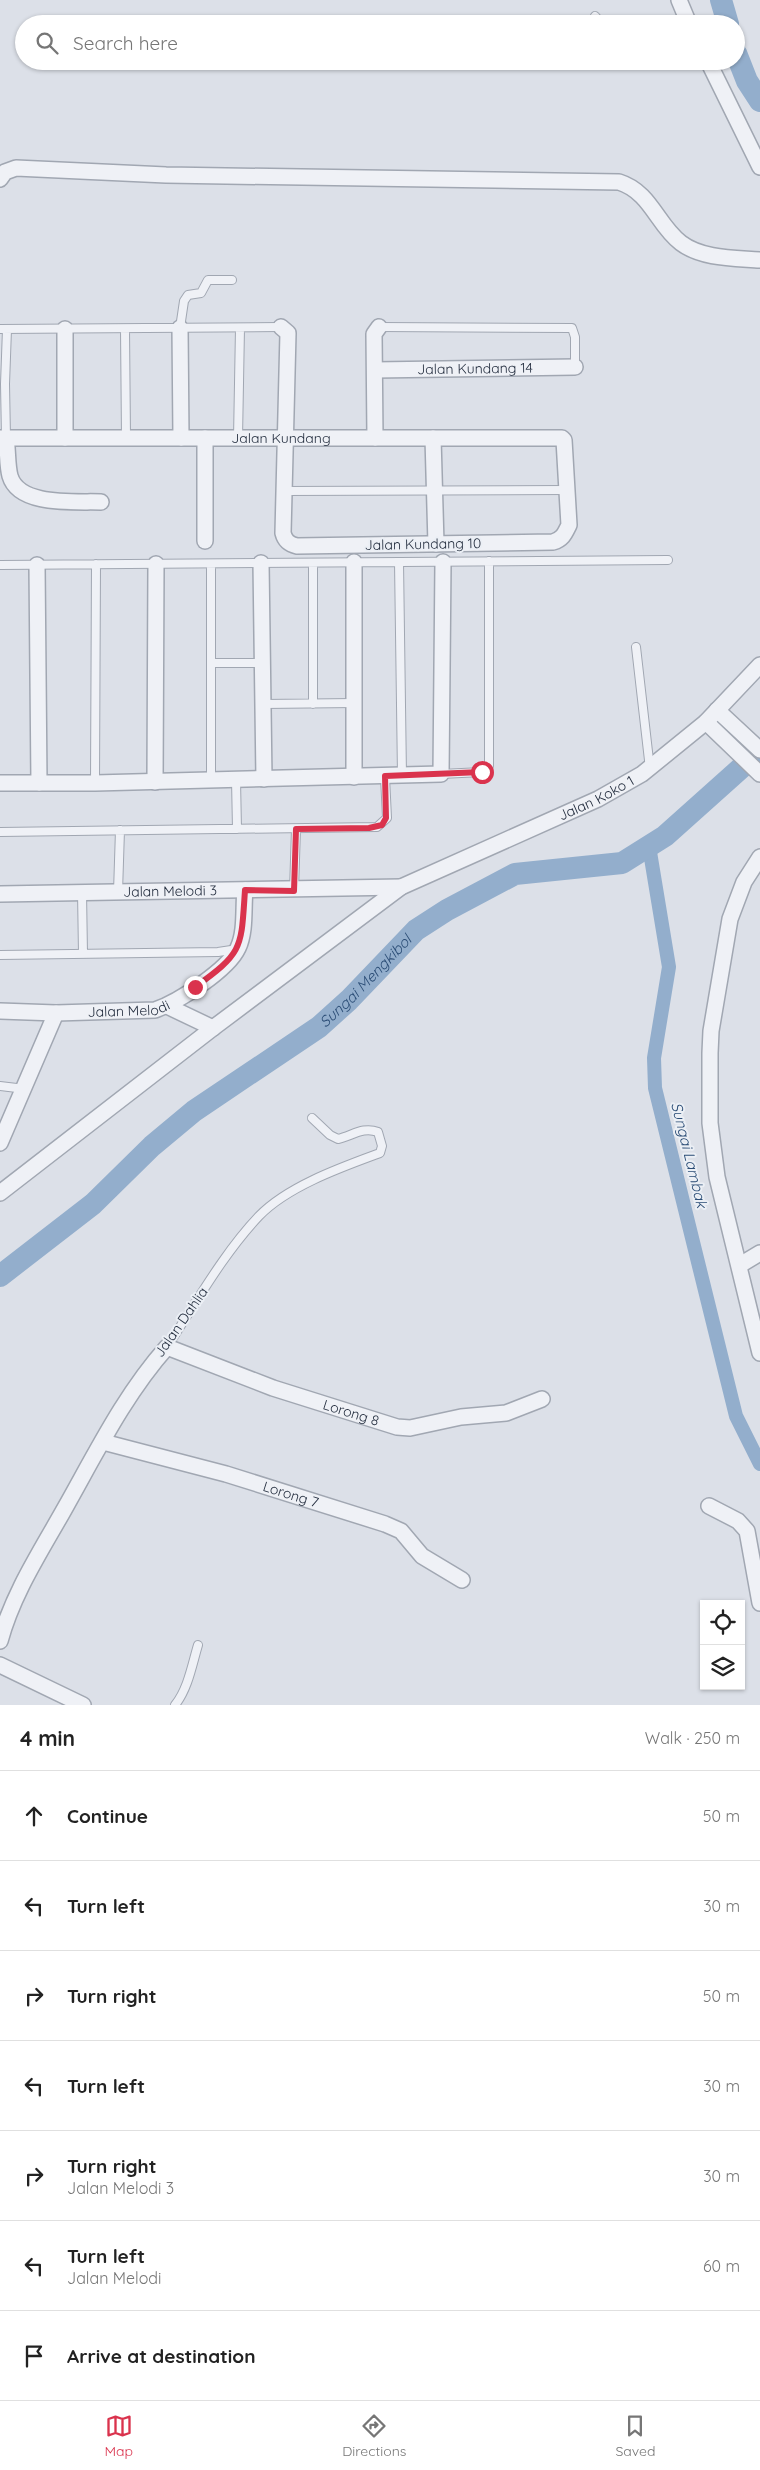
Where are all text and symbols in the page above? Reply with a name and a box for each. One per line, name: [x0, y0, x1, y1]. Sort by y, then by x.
search box: [15, 15, 745, 70]
icon: search: [33, 29, 61, 57]
text: Search here: [73, 31, 178, 55]
street label: Jalan Kundang 14: [417, 359, 533, 378]
street label: Jalan Kundang: [231, 429, 331, 447]
street label: Jalan Kundang 10: [365, 534, 481, 554]
route start: [471, 761, 494, 784]
street label: Jalan Koko 1: [556, 771, 637, 825]
street label: Jalan Melodi 3: [123, 881, 217, 901]
water label: Sungai Mengkibol: [315, 929, 416, 1031]
route end: [184, 976, 207, 999]
street label: Jalan Melodi: [87, 996, 173, 1021]
water label: Sungai Lambak: [667, 1100, 712, 1212]
street label: Jalan Dahlia: [150, 1284, 212, 1360]
street label: Lorong 8: [321, 1395, 381, 1430]
street label: Lorong 7: [261, 1477, 321, 1512]
map controls: [700, 1600, 745, 1690]
button: locate: [700, 1600, 745, 1645]
button: layers: [700, 1645, 745, 1690]
text: 4 min: [20, 1725, 75, 1751]
text: Walk · 250 m: [645, 1728, 740, 1748]
icon: ahead: [20, 1802, 48, 1830]
text: Continue: [67, 1804, 148, 1828]
text: 50 m: [703, 1806, 740, 1826]
icon: left: [20, 1892, 48, 1920]
text: Turn left: [67, 1894, 145, 1918]
text: 30 m: [703, 1896, 740, 1916]
icon: right: [20, 1982, 48, 2010]
text: Turn right: [67, 1984, 156, 2008]
text: 50 m: [703, 1986, 740, 2006]
icon: left: [20, 2072, 48, 2100]
text: Turn left: [67, 2074, 145, 2098]
text: 30 m: [703, 2076, 740, 2096]
text: Turn right: [67, 2154, 156, 2178]
icon: right: [20, 2162, 48, 2190]
text: 30 m: [703, 2166, 740, 2186]
text: Jalan Melodi 3: [67, 2178, 174, 2198]
text: Turn left: [67, 2244, 145, 2268]
icon: left: [20, 2252, 48, 2280]
text: 60 m: [703, 2256, 740, 2276]
text: Jalan Melodi: [67, 2268, 161, 2288]
icon: arrive: [20, 2342, 48, 2370]
text: Arrive at destination: [67, 2344, 256, 2368]
tab: Map: [105, 2412, 133, 2460]
tab: Directions: [342, 2412, 406, 2460]
tab: Saved: [615, 2412, 655, 2460]

